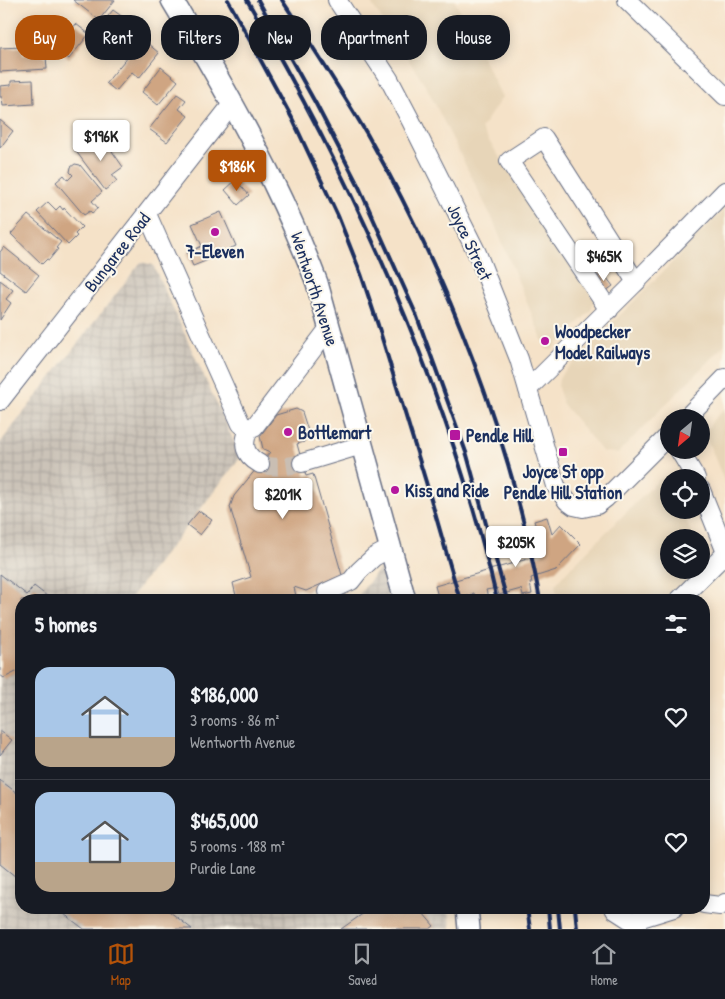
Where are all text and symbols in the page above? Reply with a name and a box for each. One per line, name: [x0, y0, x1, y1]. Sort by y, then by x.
chip: Buy: [15, 15, 75, 60]
chip: Rent: [85, 15, 151, 60]
chip: Filters: [161, 15, 239, 60]
chip: New: [249, 15, 311, 60]
chip: Apartment: [321, 15, 427, 60]
chip: House: [437, 15, 510, 60]
pin: $196K: [66, 120, 136, 162]
text: $196K: [84, 125, 118, 147]
pin: $186K: [202, 150, 272, 192]
text: $186K: [219, 155, 255, 177]
street label: Joyce Street: [441, 200, 499, 285]
street label: Bungaree Road: [78, 207, 156, 297]
marker: 7-Eleven: [209, 226, 221, 238]
street label: Wentworth Avenue: [285, 229, 345, 349]
place label: 7-Eleven: [185, 239, 244, 264]
pin: $465K: [569, 240, 639, 282]
text: $465K: [586, 245, 622, 267]
place label: Woodpecker Model Railways: [555, 319, 650, 366]
marker: Woodpecker Model Railways: [539, 335, 551, 347]
north arrow: [660, 409, 710, 459]
map controls: [660, 409, 710, 579]
place label: Bottlemart: [298, 420, 372, 445]
place label: Pendle Hill: [466, 423, 535, 448]
marker: Bottlemart: [282, 426, 294, 438]
marker: Pendle Hill: [448, 428, 462, 442]
marker: Joyce St opp Pendle Hill Station: [557, 446, 569, 458]
place label: Joyce St opp Pendle Hill Station: [504, 459, 622, 505]
button: locate: [660, 469, 710, 519]
pin: $201K: [248, 478, 318, 520]
place label: Kiss and Ride: [405, 478, 490, 503]
text: $201K: [265, 483, 301, 505]
marker: Kiss and Ride: [389, 484, 401, 496]
pin: $205K: [481, 526, 551, 568]
button: layers: [660, 529, 710, 579]
text: $205K: [497, 531, 535, 553]
text: 5 homes: [35, 610, 97, 639]
icon: filters: [662, 610, 690, 638]
text: $186,000: [190, 680, 258, 709]
icon: home: [75, 687, 135, 747]
icon: heart: [662, 703, 690, 731]
text: 3 rooms · 86 m²: [190, 709, 279, 731]
text: Wentworth Avenue: [190, 731, 295, 753]
text: $465,000: [190, 806, 258, 835]
icon: home: [75, 812, 135, 872]
icon: heart: [662, 828, 690, 856]
text: 5 rooms · 188 m²: [190, 835, 285, 857]
text: Purdie Lane: [190, 857, 256, 879]
tab: Map: [107, 940, 135, 989]
tab: Saved: [348, 940, 377, 989]
tab: Home: [590, 940, 618, 989]

